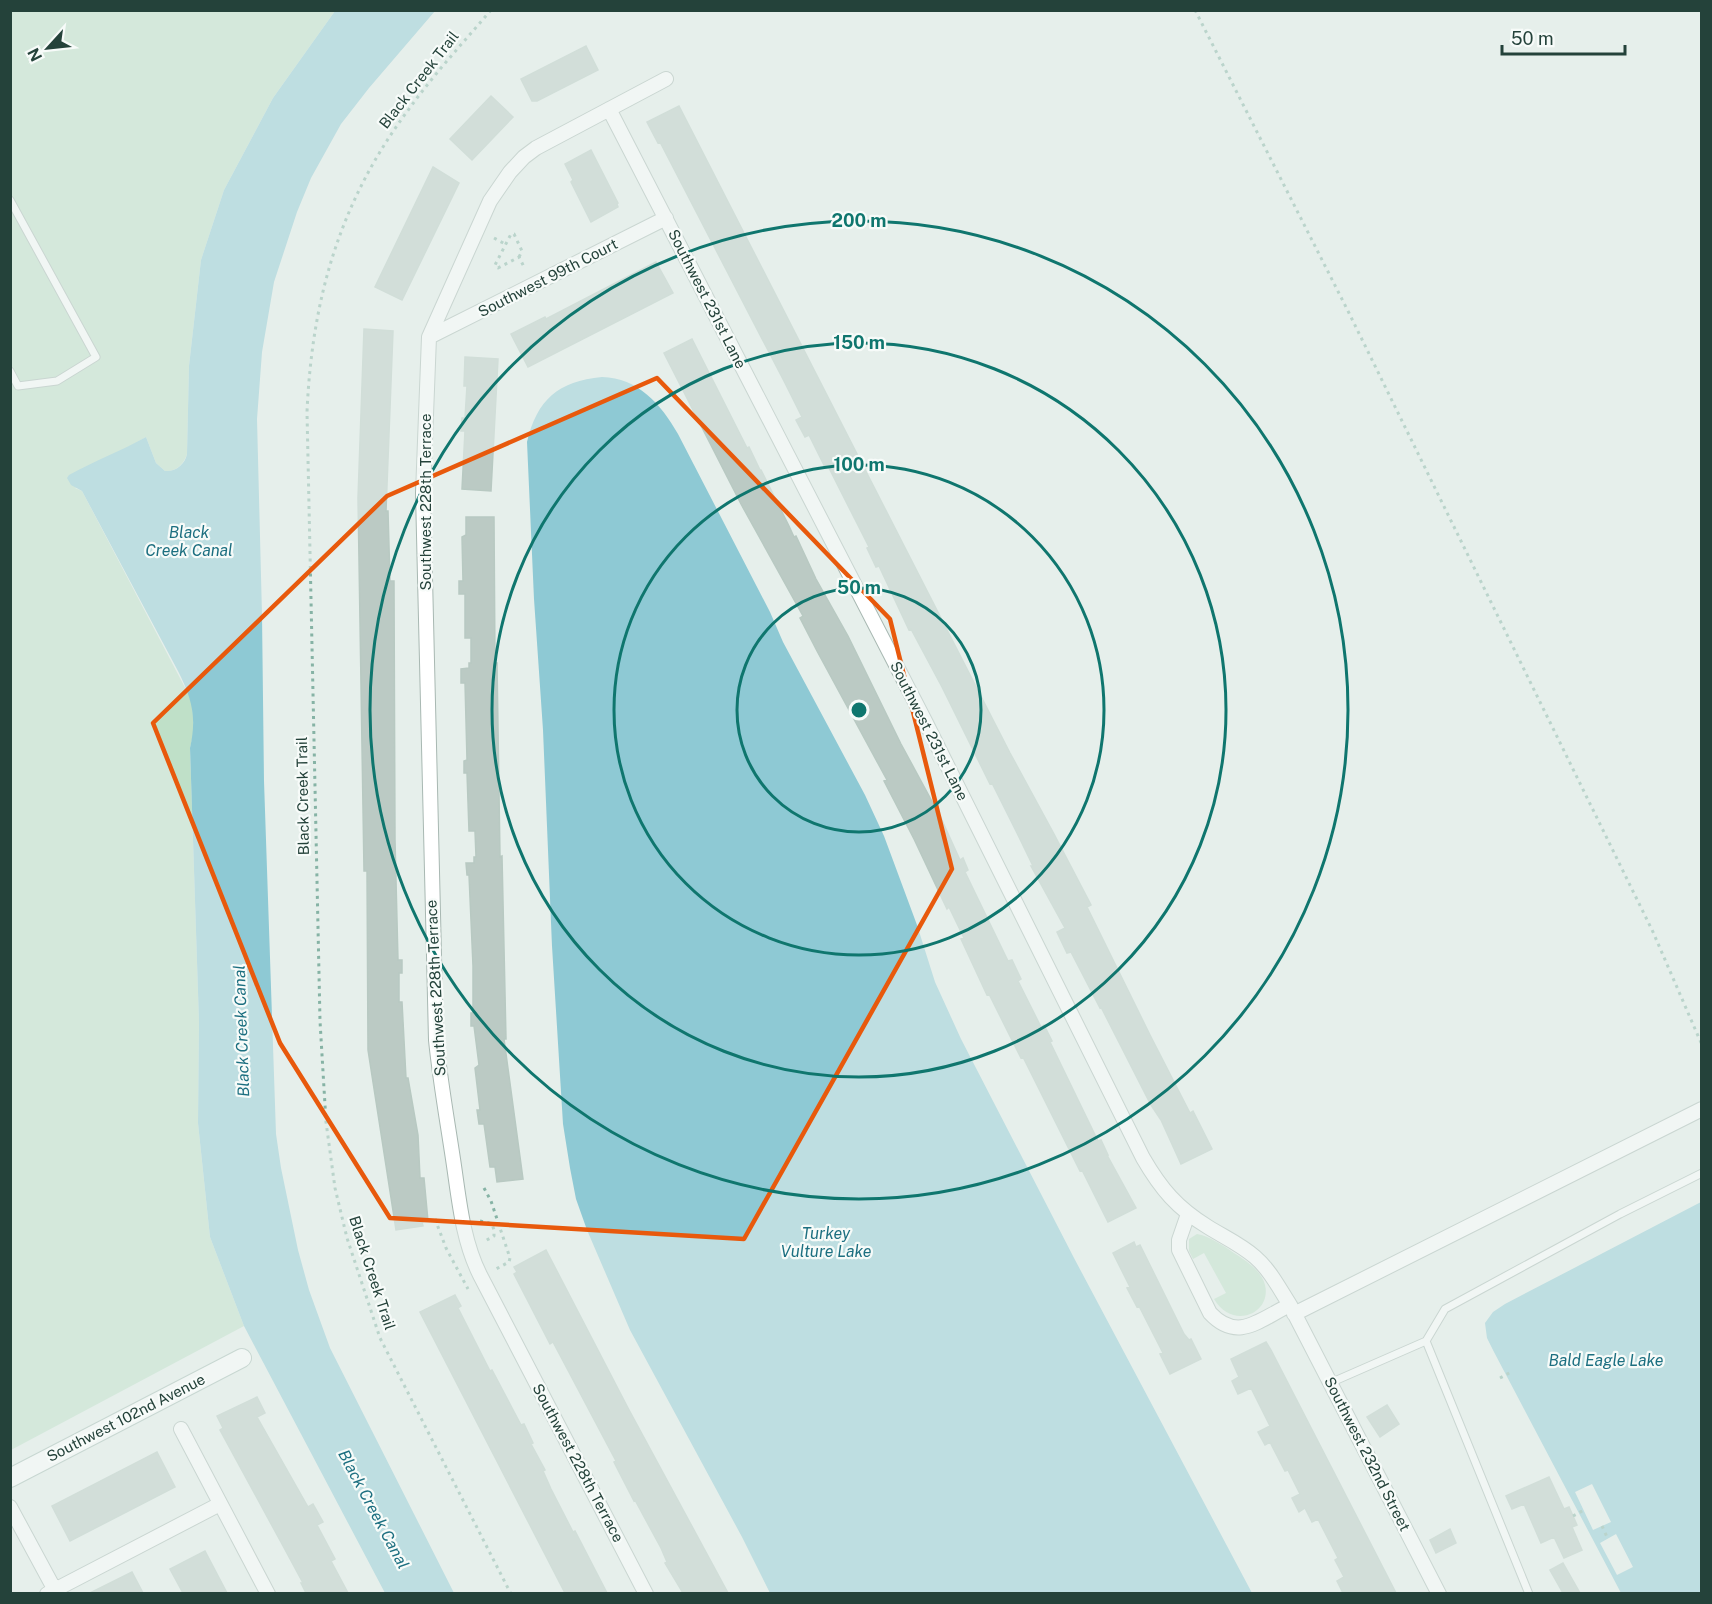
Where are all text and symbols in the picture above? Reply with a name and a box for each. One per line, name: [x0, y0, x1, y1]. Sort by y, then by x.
north arrow: [18, 18, 78, 78]
scale bar: [1502, 18, 1625, 56]
street label: Black Creek Trail: [375, 28, 462, 132]
text: 50 m: [1511, 28, 1554, 49]
text: N: [24, 45, 46, 64]
text: 200 m: [832, 210, 886, 231]
street label: Southwest 231st Lane: [665, 226, 750, 371]
street label: Southwest 99th Court: [475, 235, 620, 320]
text: 150 m: [833, 332, 885, 353]
street label: Southwest 228th Terrace: [417, 414, 434, 590]
text: 100 m: [833, 454, 885, 475]
water label: Black Creek Canal: [145, 523, 233, 560]
text: 50 m: [837, 577, 881, 598]
street label: Southwest 231st Lane: [887, 658, 972, 803]
centre of rings: [849, 700, 869, 720]
street label: Black Creek Trail: [293, 737, 312, 856]
street label: Southwest 228th Terrace: [422, 899, 449, 1077]
water label: Black Creek Canal: [230, 965, 253, 1097]
street label: Black Creek Trail: [346, 1214, 399, 1332]
water label: Turkey Vulture Lake: [780, 1224, 872, 1261]
water label: Bald Eagle Lake: [1549, 1351, 1664, 1370]
street label: Southwest 102nd Avenue: [44, 1370, 208, 1465]
street label: Southwest 232nd Street: [1321, 1374, 1414, 1534]
street label: Southwest 228th Terrace: [529, 1381, 627, 1545]
water label: Black Creek Canal: [334, 1446, 413, 1572]

